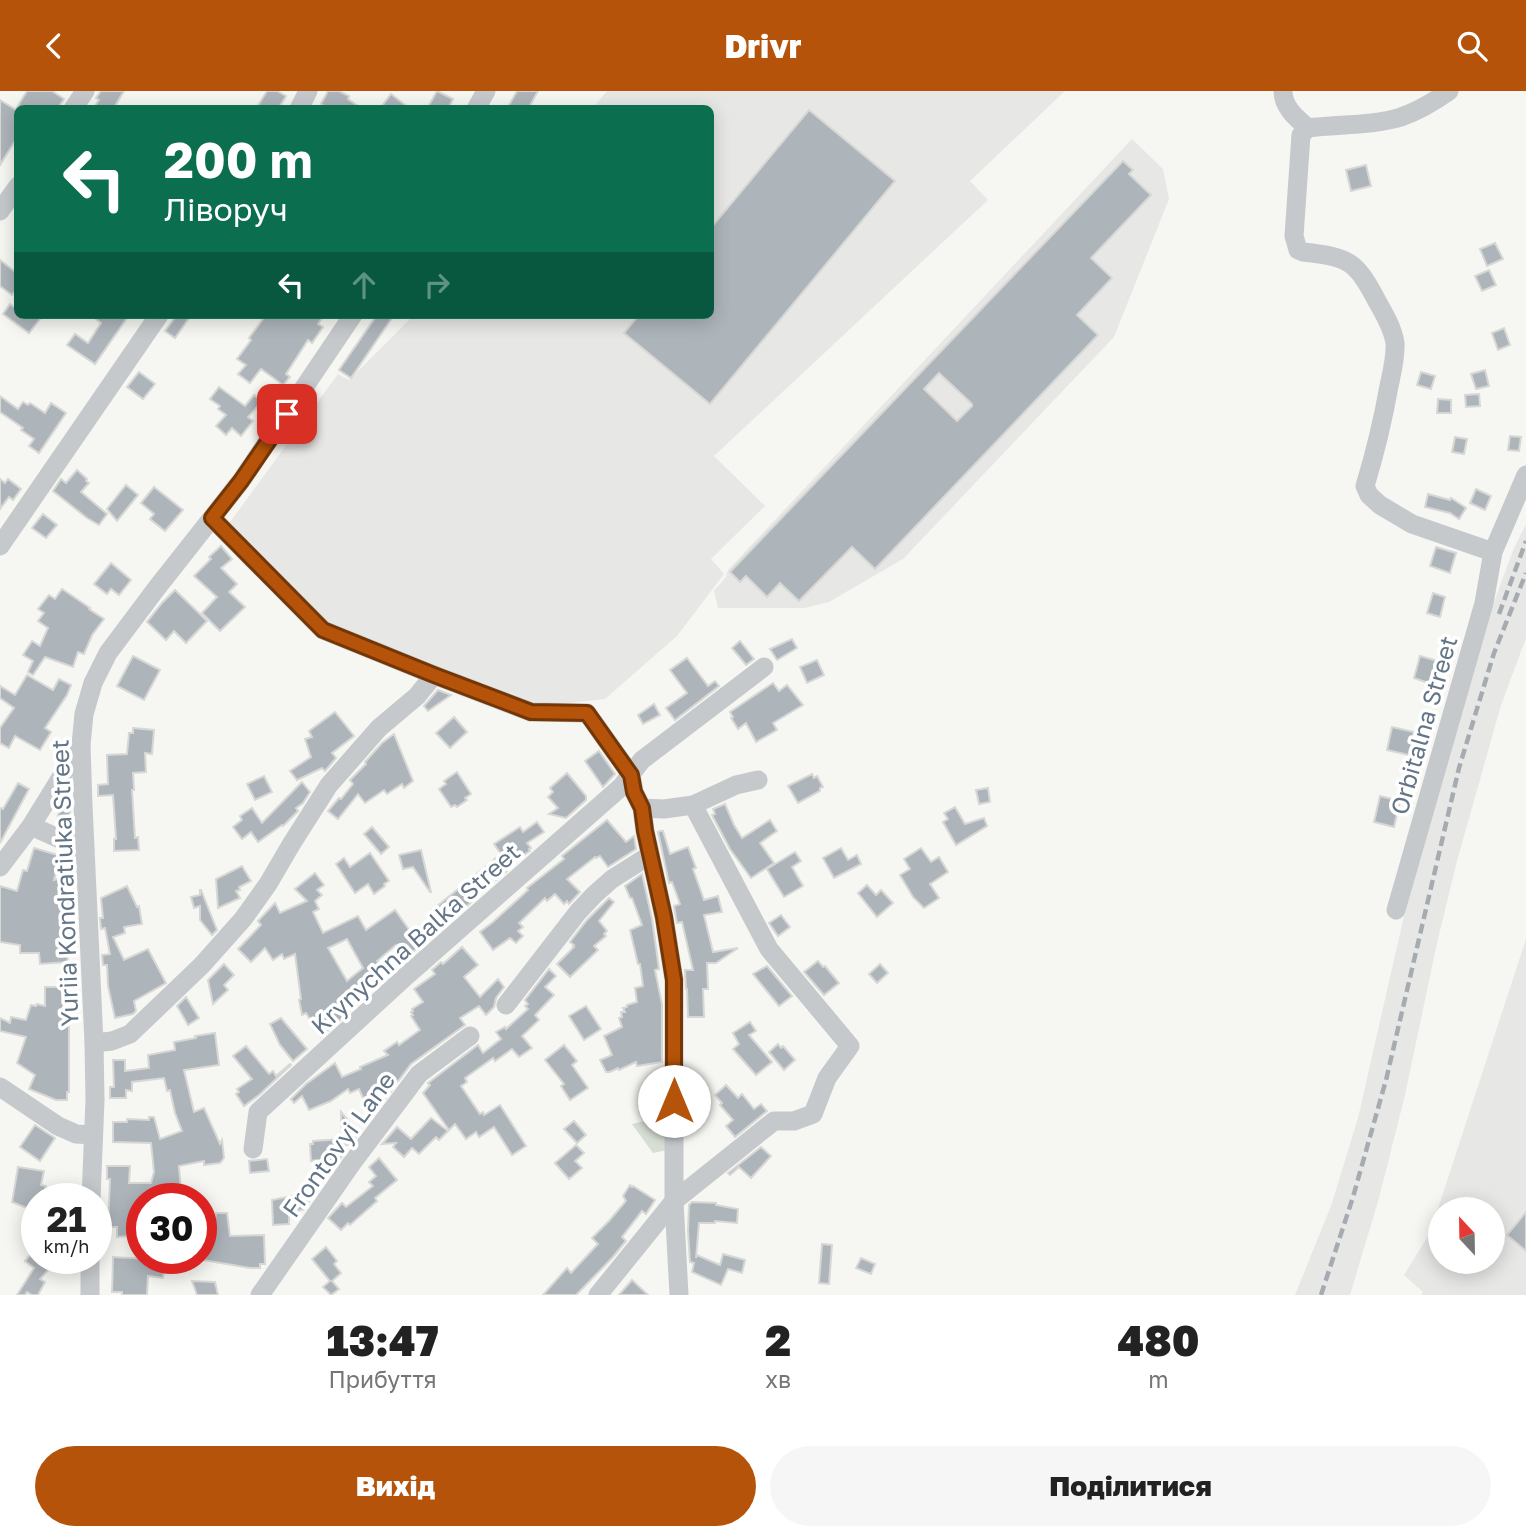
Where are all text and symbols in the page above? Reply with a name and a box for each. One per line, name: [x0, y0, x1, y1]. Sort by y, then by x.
icon: back: [35, 27, 73, 65]
text: Drivr: [724, 27, 802, 65]
icon: search: [1453, 27, 1491, 65]
text: 200 m: [164, 130, 313, 189]
icon: left: [49, 133, 140, 224]
text: Ліворуч: [164, 190, 288, 228]
icon: left: [272, 266, 310, 304]
icon: ahead: [345, 266, 383, 304]
icon: right: [418, 266, 456, 304]
pin: [257, 384, 317, 444]
icon: arrive: [268, 395, 306, 433]
street label: Orbitalna Street: [1384, 632, 1462, 818]
street label: Yuriia Kondratiuka Street: [44, 739, 84, 1027]
street label: Krynychna Balka Street: [305, 837, 525, 1039]
position arrow: [637, 1064, 711, 1138]
street label: Frontovyi Lane: [276, 1066, 400, 1222]
speed limit sign: 30: [126, 1183, 217, 1274]
north arrow: [1428, 1197, 1505, 1274]
map controls: [1428, 1197, 1505, 1274]
text: 21: [47, 1198, 86, 1240]
text: km/h: [44, 1235, 89, 1257]
text: 13:47: [326, 1315, 439, 1365]
text: 2: [765, 1315, 791, 1365]
text: 480: [1118, 1315, 1200, 1365]
text: Прибуття: [328, 1365, 437, 1393]
text: хв: [765, 1365, 791, 1393]
text: m: [1148, 1365, 1169, 1393]
button: Вихід: [35, 1446, 756, 1526]
button: Поділитися: [770, 1446, 1491, 1526]

